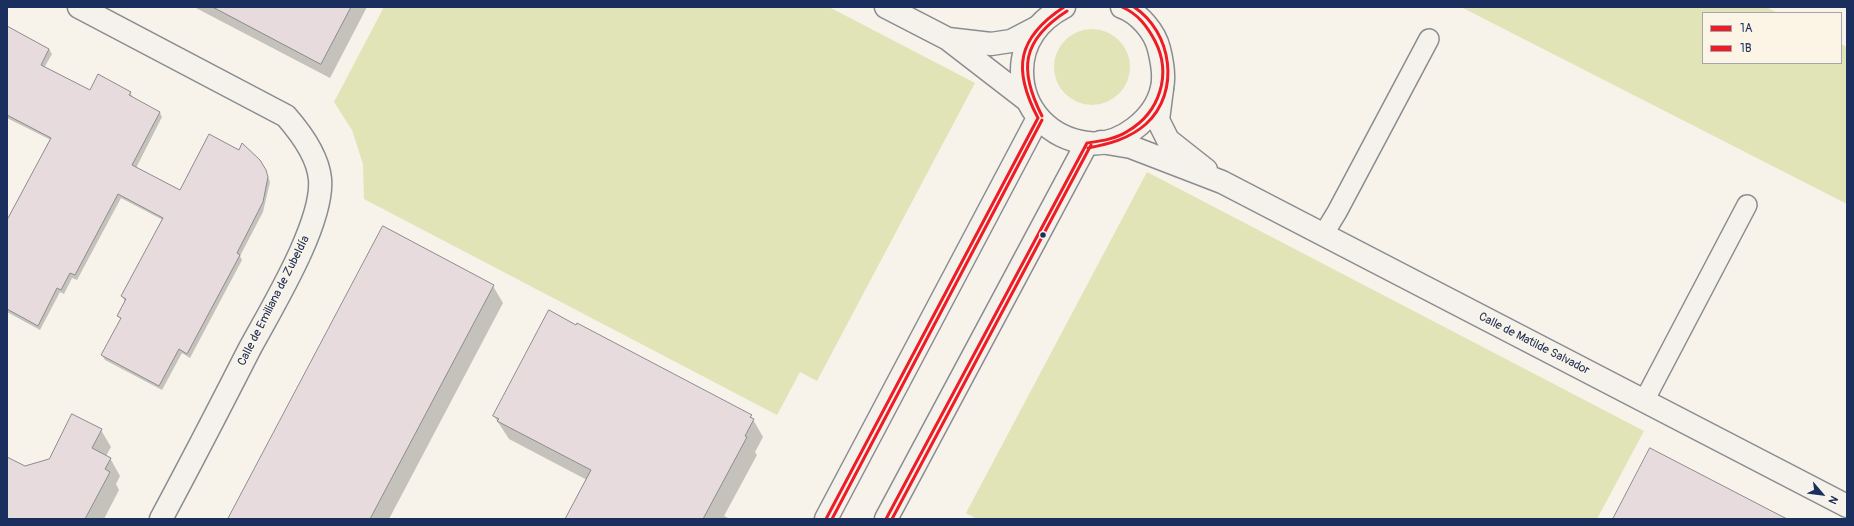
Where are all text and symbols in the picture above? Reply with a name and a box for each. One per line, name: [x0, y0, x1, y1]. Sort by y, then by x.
legend: [1702, 12, 1842, 64]
text: 1A: [1740, 21, 1752, 36]
text: 1B: [1740, 41, 1751, 56]
unlabelled marker: [1038, 230, 1048, 240]
street label: Calle de Emiliana de Zubeldía: [235, 233, 313, 369]
street label: Calle de Matilde Salvador: [1476, 310, 1592, 378]
north arrow: [1802, 474, 1842, 514]
text: N: [1826, 494, 1841, 506]

